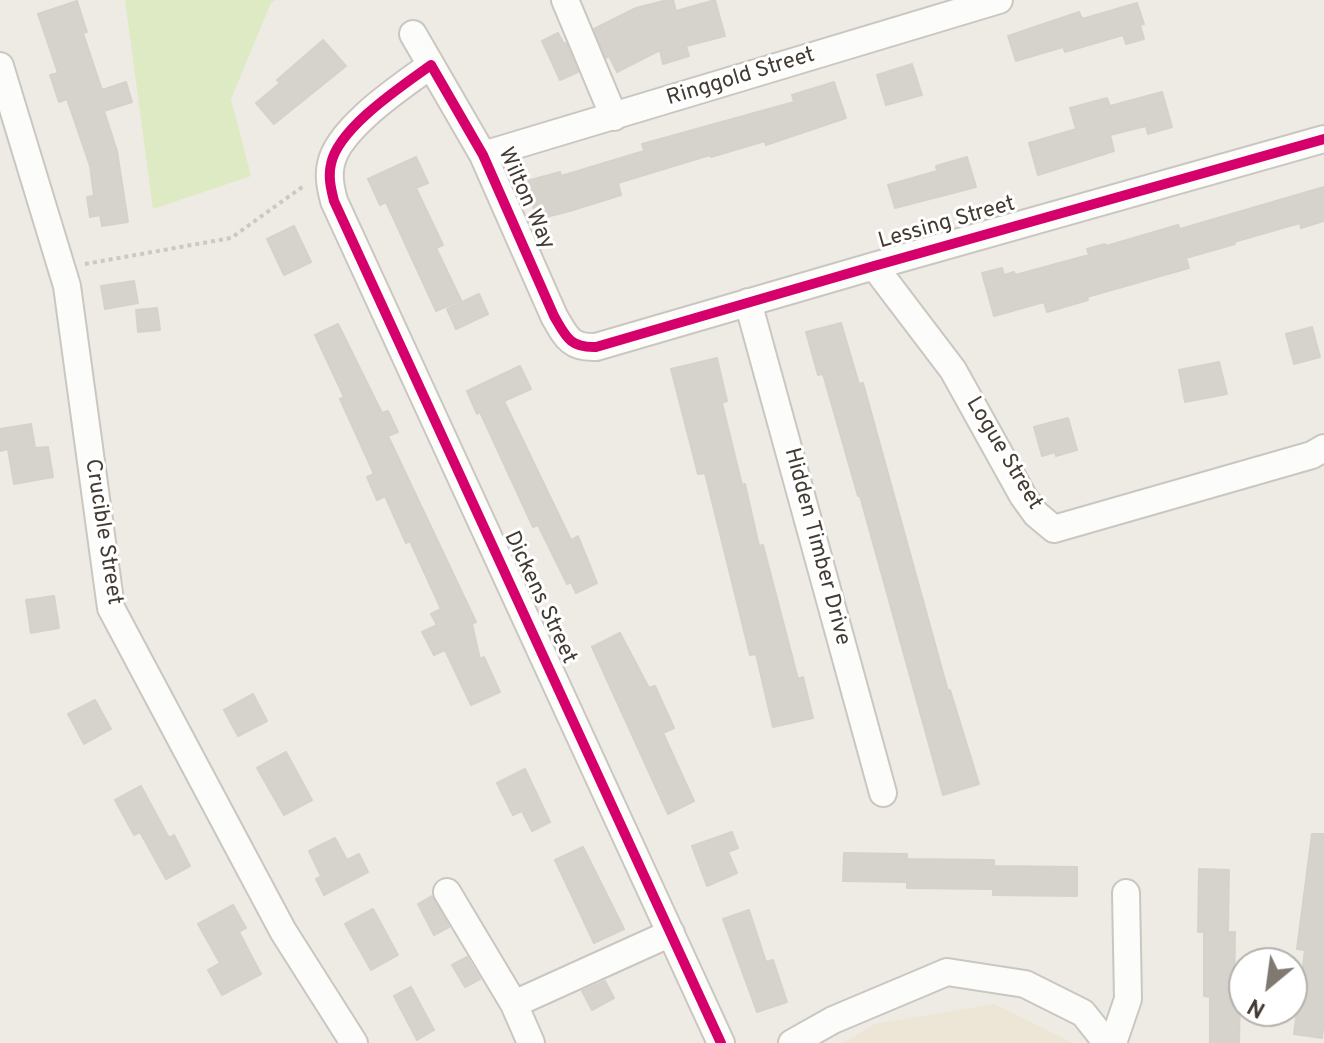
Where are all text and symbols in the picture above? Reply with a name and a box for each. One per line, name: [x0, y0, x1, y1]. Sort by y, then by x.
street label: Ringgold Street: [664, 43, 818, 113]
street label: Wilton Way: [491, 144, 559, 254]
street label: Lessing Street: [876, 192, 1018, 256]
street label: Logue Street: [959, 393, 1047, 515]
street label: Hidden Timber Drive: [777, 446, 855, 648]
street label: Crucible Street: [77, 457, 127, 607]
street label: Dickens Street: [497, 528, 581, 668]
north arrow: [1228, 947, 1308, 1027]
text: N: [1244, 991, 1271, 1022]

